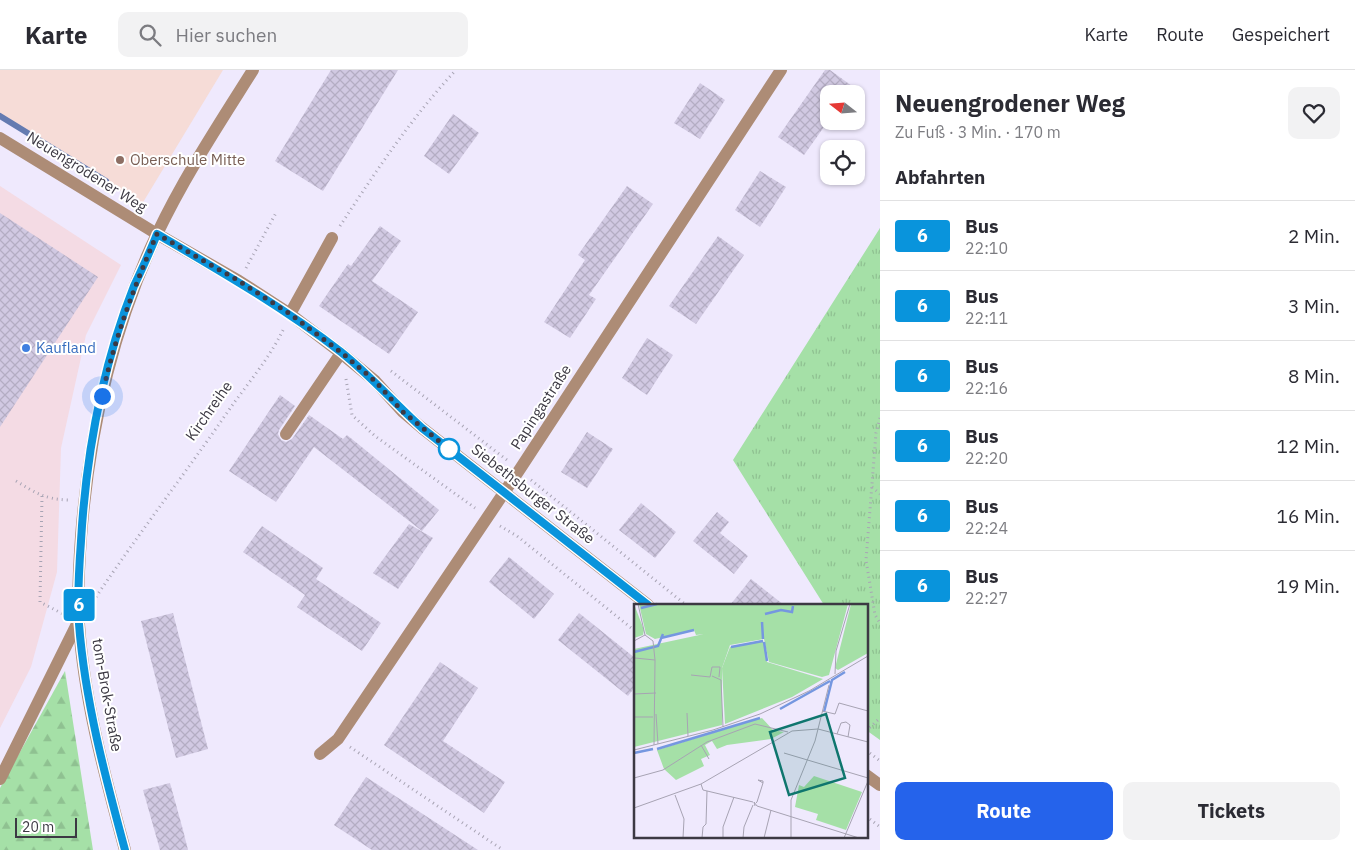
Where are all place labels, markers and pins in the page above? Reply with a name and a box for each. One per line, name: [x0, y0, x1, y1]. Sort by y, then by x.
place label: Oberschule Mitte: [130, 150, 245, 169]
marker: Oberschule Mitte: [114, 154, 126, 166]
place label: Kaufland: [36, 338, 96, 357]
marker: Kaufland: [20, 342, 32, 354]
unlabelled marker: [438, 438, 460, 460]

